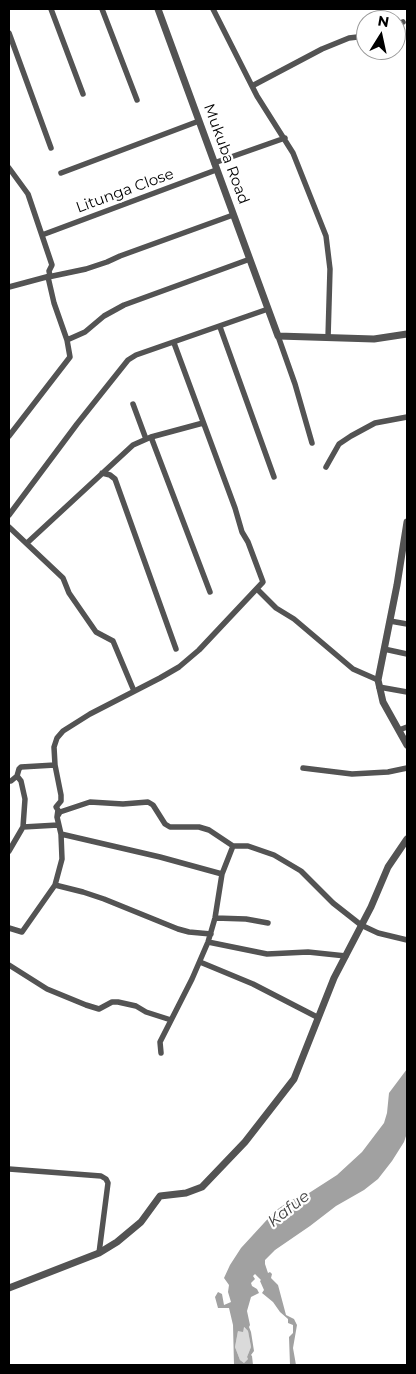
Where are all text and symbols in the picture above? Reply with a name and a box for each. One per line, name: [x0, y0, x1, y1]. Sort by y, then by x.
north arrow: [356, 10, 406, 60]
text: N: [376, 11, 391, 31]
street label: Mukuba Road: [200, 101, 252, 207]
street label: Litunga Close: [74, 165, 176, 217]
water label: Kafue: [264, 1187, 314, 1231]

